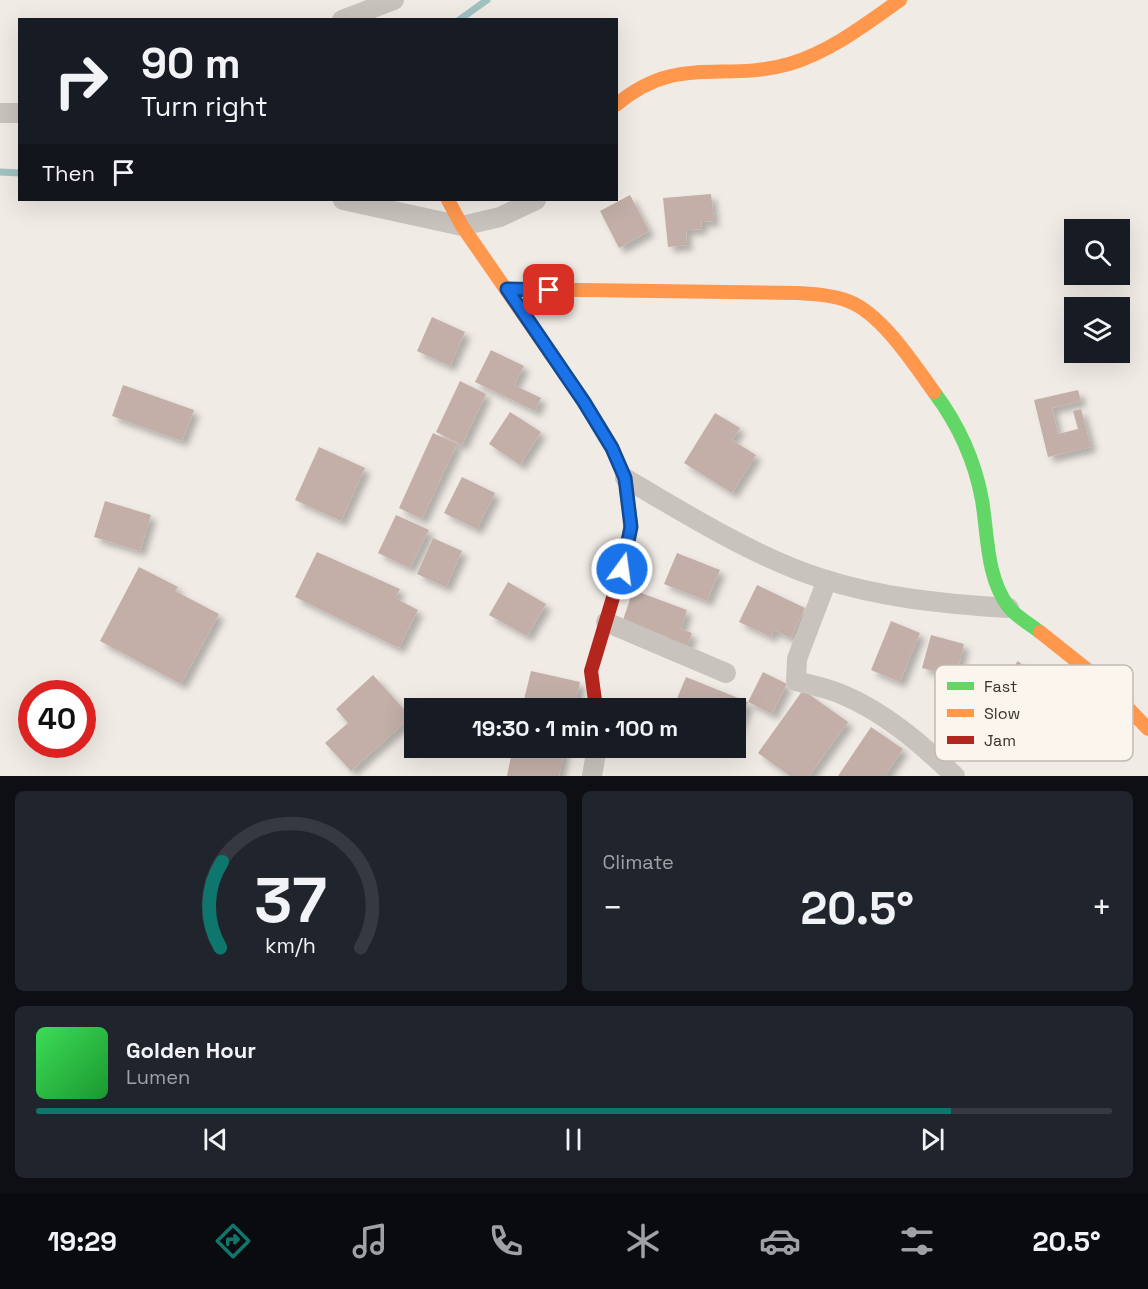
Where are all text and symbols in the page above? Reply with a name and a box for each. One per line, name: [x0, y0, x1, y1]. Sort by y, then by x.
text: 90 m: [141, 37, 241, 90]
icon: right: [42, 42, 120, 120]
text: Turn right: [141, 89, 268, 124]
icon: arrive: [107, 156, 140, 189]
text: Then: [42, 159, 95, 187]
map controls: [1064, 219, 1130, 363]
button: search: [1064, 219, 1130, 285]
pin: [523, 264, 574, 315]
icon: arrive: [532, 273, 565, 306]
button: layers: [1064, 297, 1130, 363]
position arrow: [590, 537, 654, 601]
legend: [935, 665, 1133, 761]
text: Fast: [984, 676, 1017, 697]
speed limit sign: 40: [18, 680, 96, 758]
text: Slow: [984, 703, 1020, 724]
text: 19:30 · 1 min · 100 m: [472, 714, 678, 742]
text: Jam: [984, 730, 1016, 751]
text: Climate: [603, 849, 674, 875]
text: 37: [254, 861, 327, 940]
text: 20.5°: [801, 880, 914, 937]
text: −: [603, 887, 623, 929]
text: +: [1092, 887, 1112, 929]
text: km/h: [265, 932, 316, 959]
text: Golden Hour: [126, 1036, 256, 1064]
text: Lumen: [126, 1064, 190, 1090]
icon: previous: [199, 1123, 232, 1156]
icon: pause: [557, 1123, 590, 1156]
icon: next: [916, 1123, 949, 1156]
icon: directions: [212, 1220, 254, 1262]
icon: music: [349, 1220, 391, 1262]
icon: phone: [485, 1220, 527, 1262]
icon: climate: [622, 1220, 664, 1262]
icon: car: [759, 1220, 801, 1262]
icon: filters: [896, 1220, 938, 1262]
text: 19:29: [47, 1224, 117, 1259]
text: 20.5°: [1032, 1224, 1101, 1259]

